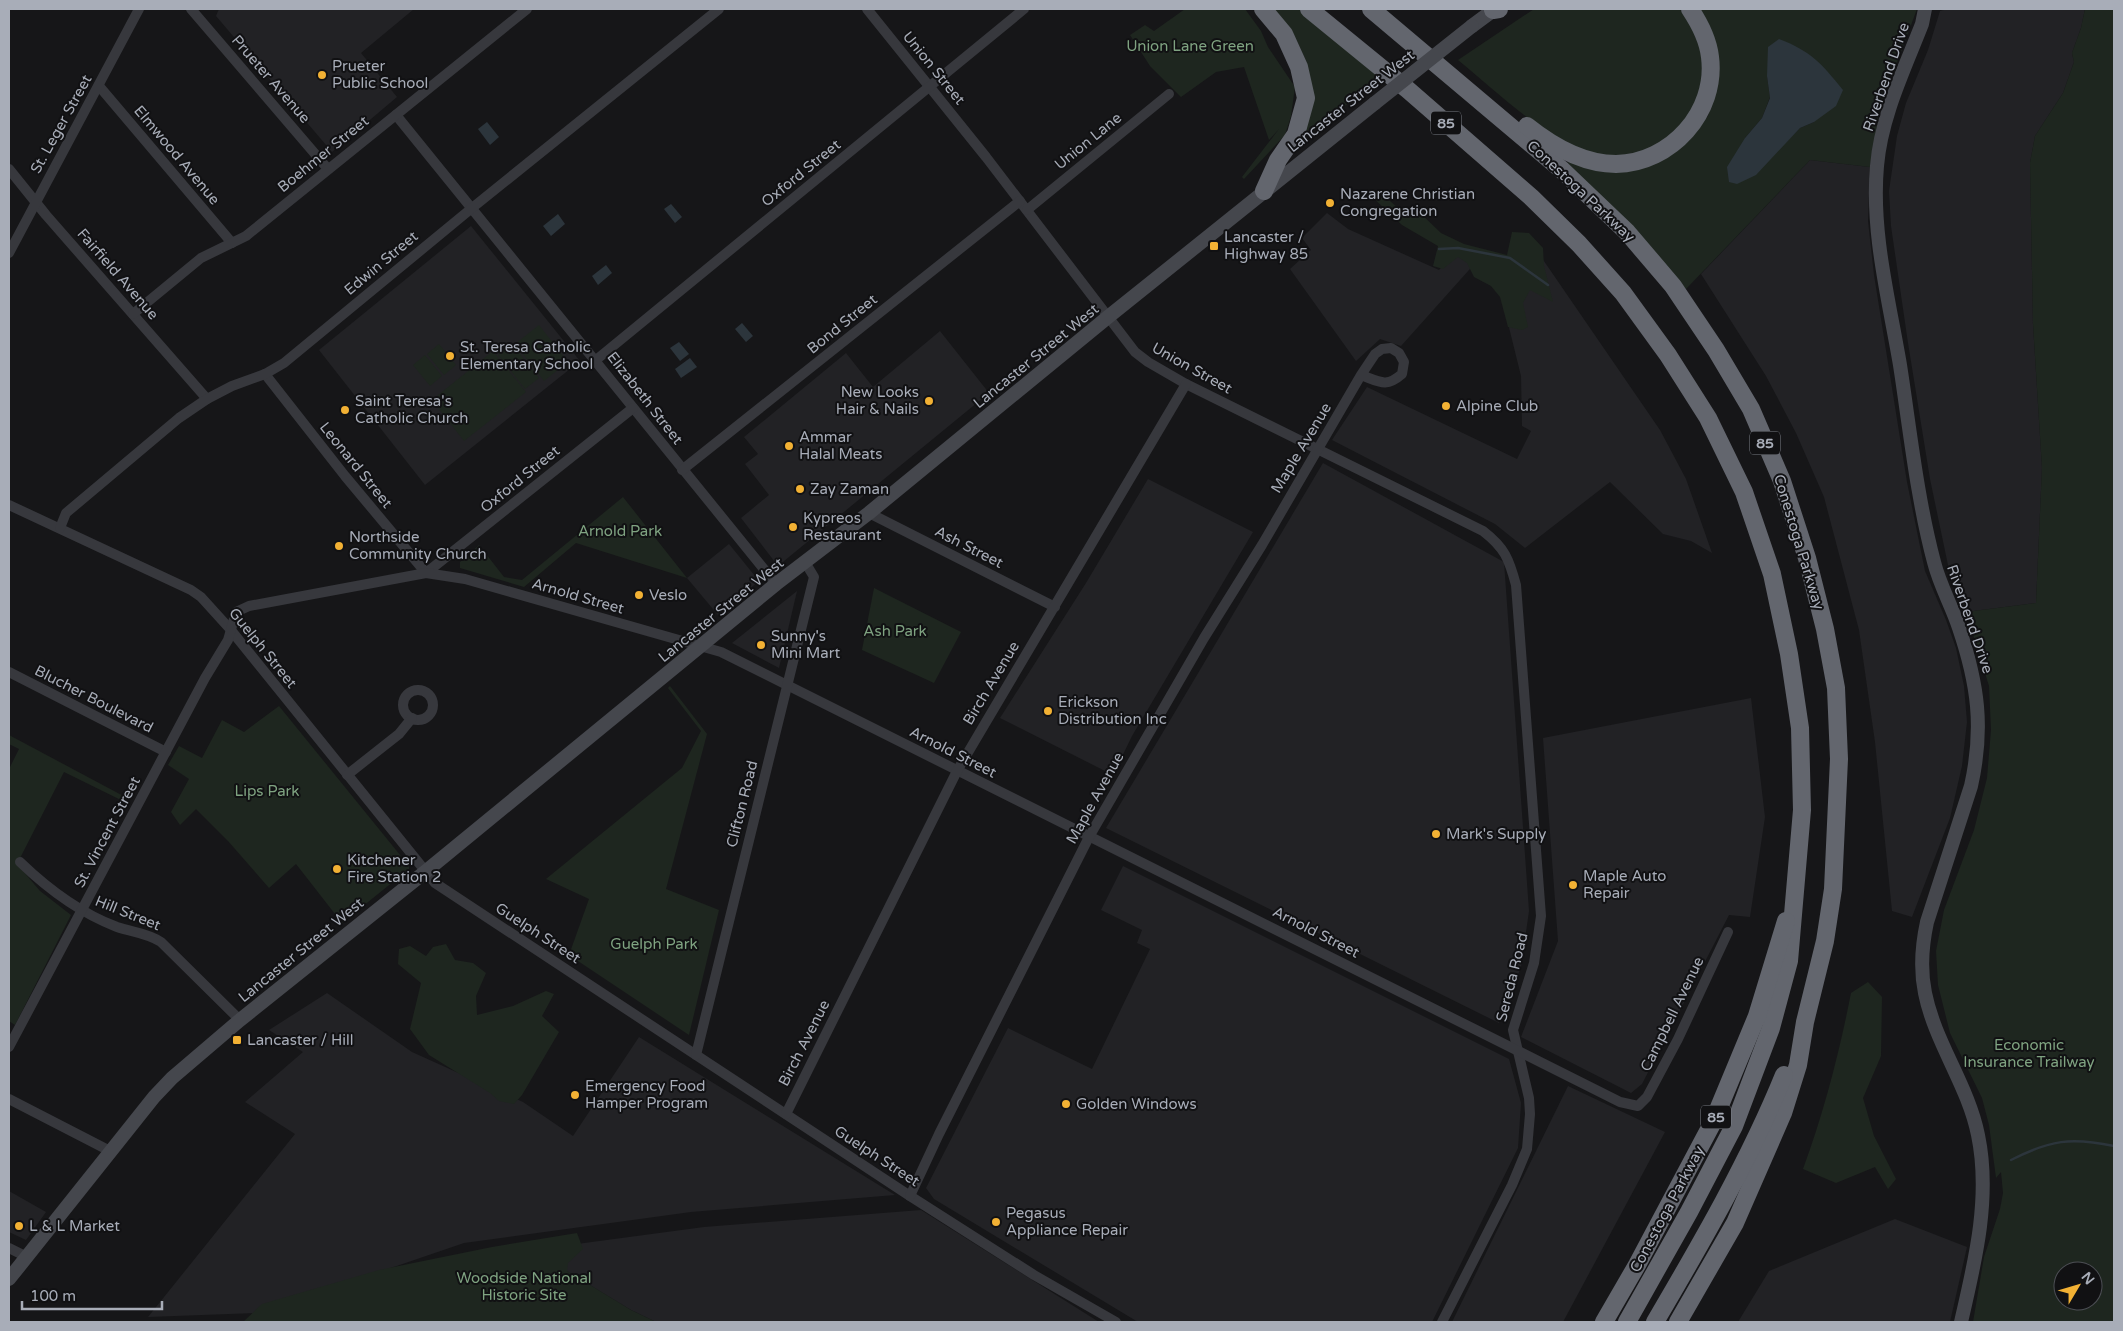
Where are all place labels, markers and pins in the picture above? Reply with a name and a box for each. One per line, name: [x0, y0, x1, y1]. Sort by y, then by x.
place label: Prueter Public School: [332, 57, 428, 92]
marker: Prueter Public School: [316, 69, 328, 81]
place label: Nazarene Christian Congregation: [1340, 185, 1475, 220]
marker: Nazarene Christian Congregation: [1324, 197, 1336, 209]
place label: Lancaster / Highway 85: [1224, 228, 1308, 263]
marker: Lancaster / Highway 85: [1208, 240, 1220, 252]
place label: St. Teresa Catholic Elementary School: [460, 338, 593, 373]
marker: St. Teresa Catholic Elementary School: [444, 350, 456, 362]
place label: New Looks Hair & Nails: [836, 383, 919, 418]
place label: Saint Teresa's Catholic Church: [355, 392, 468, 427]
marker: New Looks Hair & Nails: [923, 395, 935, 407]
place label: Alpine Club: [1456, 397, 1538, 415]
marker: Alpine Club: [1440, 400, 1452, 412]
marker: Saint Teresa's Catholic Church: [339, 404, 351, 416]
place label: Ammar Halal Meats: [799, 428, 883, 463]
marker: Ammar Halal Meats: [783, 440, 795, 452]
place label: Zay Zaman: [810, 480, 889, 498]
marker: Zay Zaman: [794, 483, 806, 495]
place label: Kypreos Restaurant: [803, 509, 882, 544]
marker: Kypreos Restaurant: [787, 521, 799, 533]
place label: Northside Community Church: [349, 528, 487, 563]
marker: Northside Community Church: [333, 540, 345, 552]
place label: Veslo: [649, 586, 687, 604]
marker: Veslo: [633, 589, 645, 601]
place label: Sunny's Mini Mart: [771, 627, 841, 662]
marker: Sunny's Mini Mart: [755, 639, 767, 651]
place label: Erickson Distribution Inc: [1058, 693, 1167, 728]
marker: Erickson Distribution Inc: [1042, 705, 1054, 717]
place label: Mark's Supply: [1446, 825, 1546, 843]
marker: Mark's Supply: [1430, 828, 1442, 840]
place label: Kitchener Fire Station 2: [347, 851, 442, 886]
marker: Kitchener Fire Station 2: [331, 863, 343, 875]
place label: Maple Auto Repair: [1583, 867, 1666, 902]
marker: Maple Auto Repair: [1567, 879, 1579, 891]
place label: Lancaster / Hill: [247, 1031, 353, 1049]
marker: Lancaster / Hill: [231, 1034, 243, 1046]
place label: Emergency Food Hamper Program: [585, 1077, 708, 1112]
marker: Emergency Food Hamper Program: [569, 1089, 581, 1101]
place label: Golden Windows: [1076, 1095, 1197, 1113]
marker: Golden Windows: [1060, 1098, 1072, 1110]
place label: Pegasus Appliance Repair: [1006, 1204, 1128, 1239]
marker: Pegasus Appliance Repair: [990, 1216, 1002, 1228]
place label: L & L Market: [29, 1217, 120, 1235]
marker: L & L Market: [13, 1220, 25, 1232]

